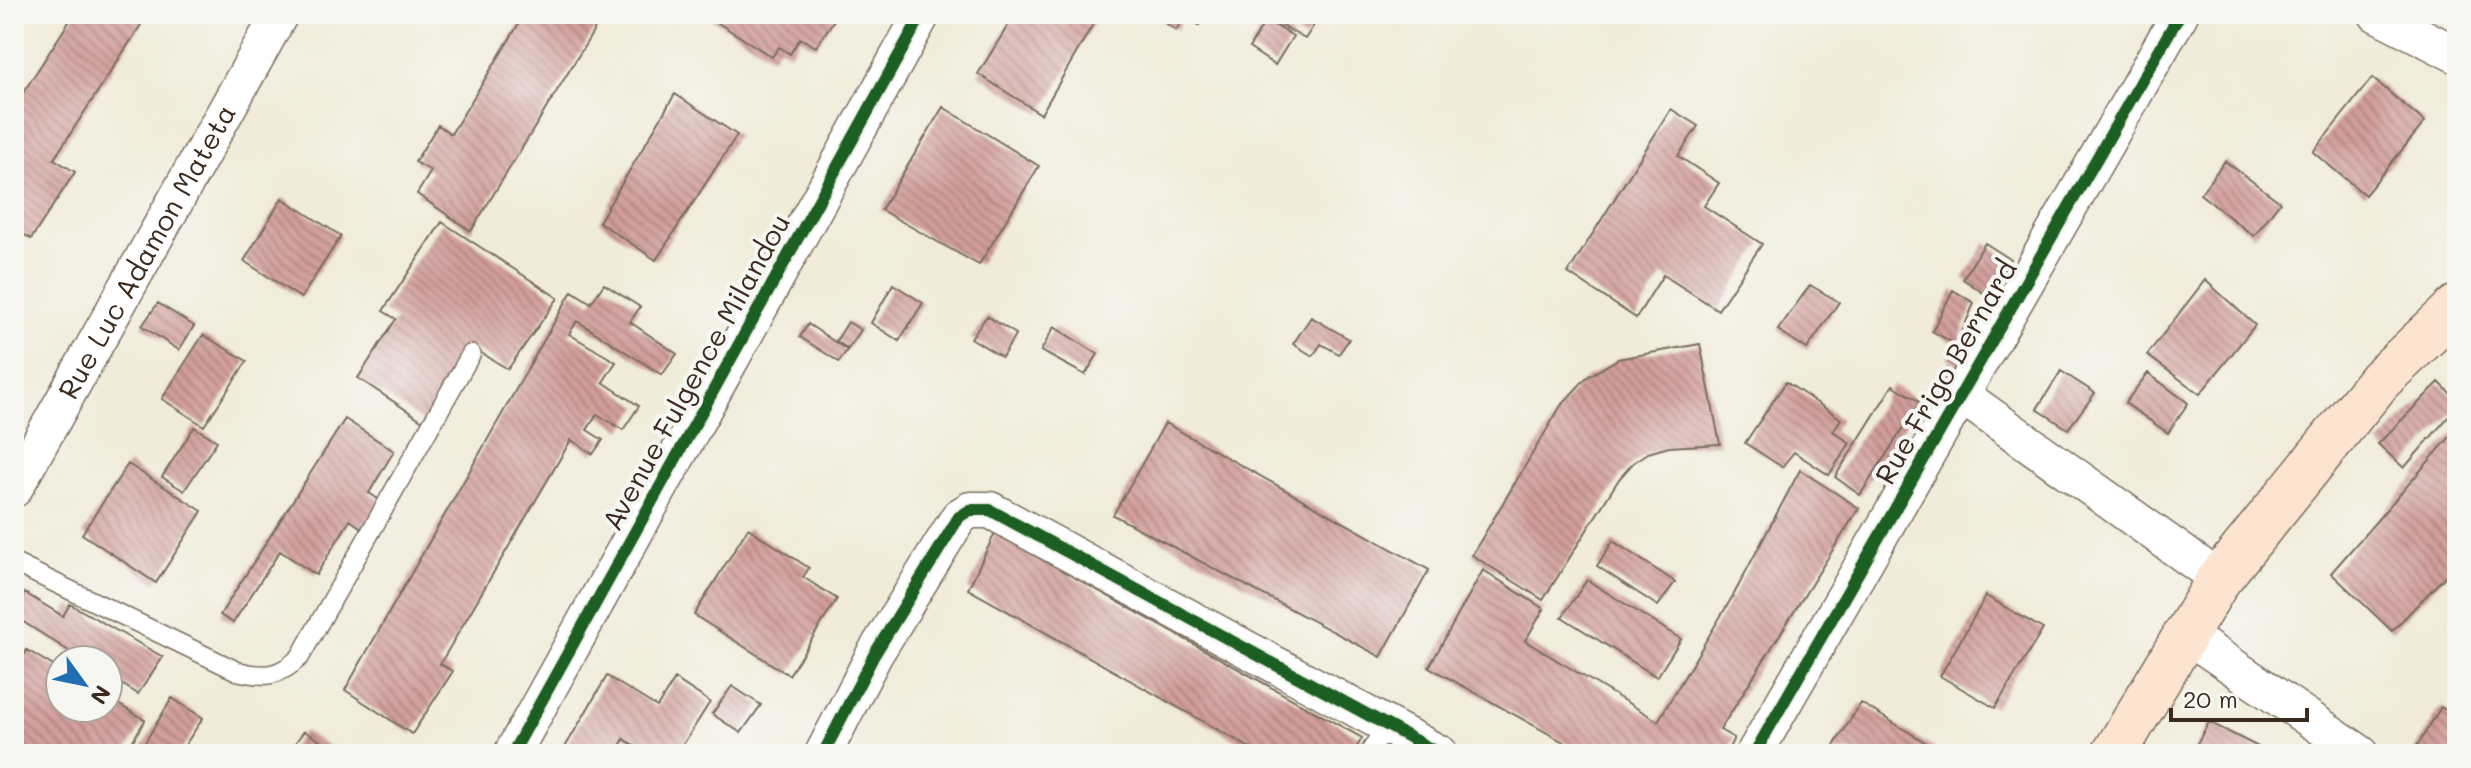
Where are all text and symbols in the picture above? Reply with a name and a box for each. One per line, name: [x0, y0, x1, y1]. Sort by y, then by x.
street label: Rue Luc Adamon Mateta: [49, 97, 243, 405]
street label: Avenue Fulgence Milandou: [593, 207, 797, 536]
street label: Rue Frigo Bernard: [1866, 253, 2024, 490]
north arrow: [44, 644, 124, 724]
scale bar: [2171, 672, 2307, 722]
text: N: [84, 680, 118, 710]
text: 20 m: [2183, 683, 2238, 714]

